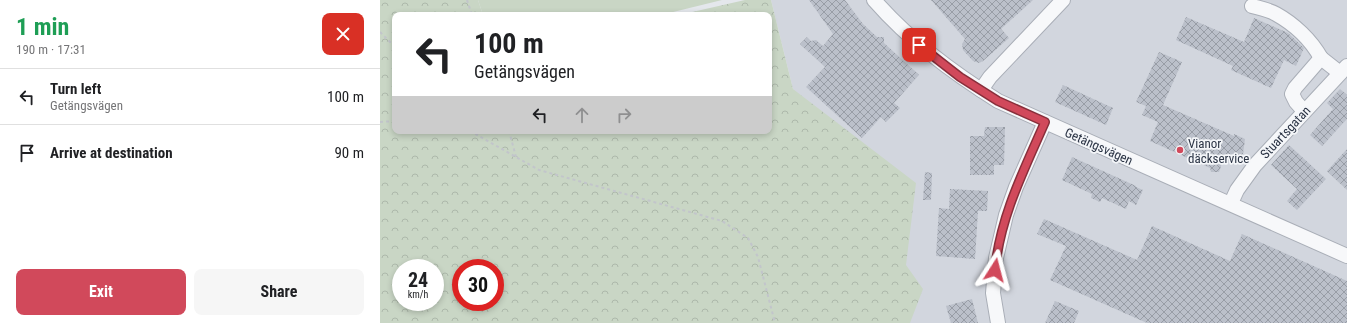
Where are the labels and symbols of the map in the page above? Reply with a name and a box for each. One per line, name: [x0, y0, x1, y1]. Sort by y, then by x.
pin: [902, 28, 936, 62]
street label: Stuartsgatan: [1257, 103, 1313, 162]
street label: Getängsvägen: [1062, 125, 1135, 168]
place label: Vianor däckservice: [1188, 136, 1249, 166]
marker: Vianor däckservice: [1175, 145, 1185, 155]
position arrow: [974, 249, 1016, 291]
speed limit sign: 30: [452, 259, 504, 311]

